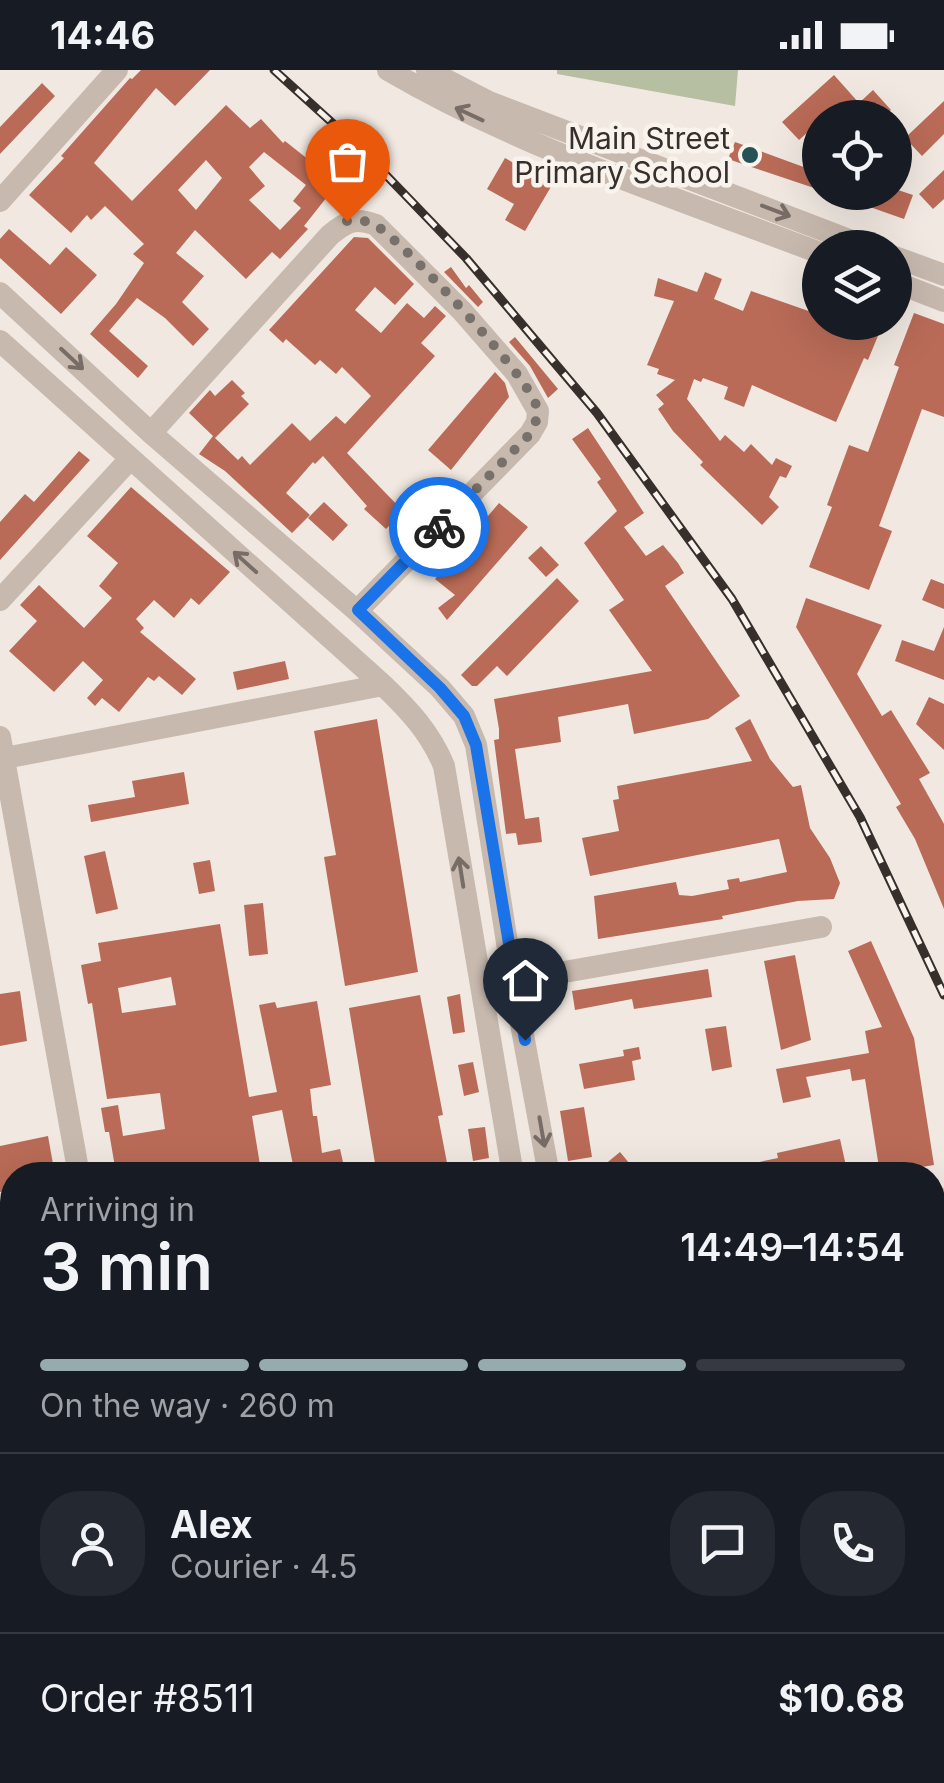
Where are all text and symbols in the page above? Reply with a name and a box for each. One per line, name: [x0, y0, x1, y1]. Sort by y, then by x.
text: 14:46: [50, 12, 155, 58]
map controls: [802, 100, 912, 340]
button: locate: [802, 100, 912, 210]
one-way arrow: [455, 104, 485, 123]
pin: [305, 119, 390, 222]
place label: Main Street Primary School: [514, 120, 730, 190]
icon: bag: [320, 134, 375, 189]
marker: Main Street Primary School: [739, 144, 761, 166]
one-way arrow: [760, 204, 791, 222]
button: layers: [802, 230, 912, 340]
one-way arrow: [59, 347, 83, 371]
courier: [389, 477, 489, 577]
icon: bike: [412, 500, 467, 555]
one-way arrow: [233, 550, 258, 573]
one-way arrow: [451, 856, 470, 889]
pin: [483, 938, 568, 1041]
icon: home: [498, 953, 553, 1008]
one-way arrow: [533, 1115, 552, 1147]
text: Arriving in: [40, 1190, 195, 1229]
text: 14:49–14:54: [680, 1224, 905, 1270]
text: 3 min: [40, 1227, 213, 1306]
text: On the way · 260 m: [40, 1386, 335, 1425]
button: person: [40, 1491, 145, 1596]
button: chat: [670, 1491, 775, 1596]
button: phone: [800, 1491, 905, 1596]
text: Alex: [170, 1501, 253, 1547]
text: Courier · 4.5: [170, 1547, 358, 1586]
text: Order #8511: [40, 1675, 255, 1721]
text: $10.68: [778, 1675, 905, 1721]

